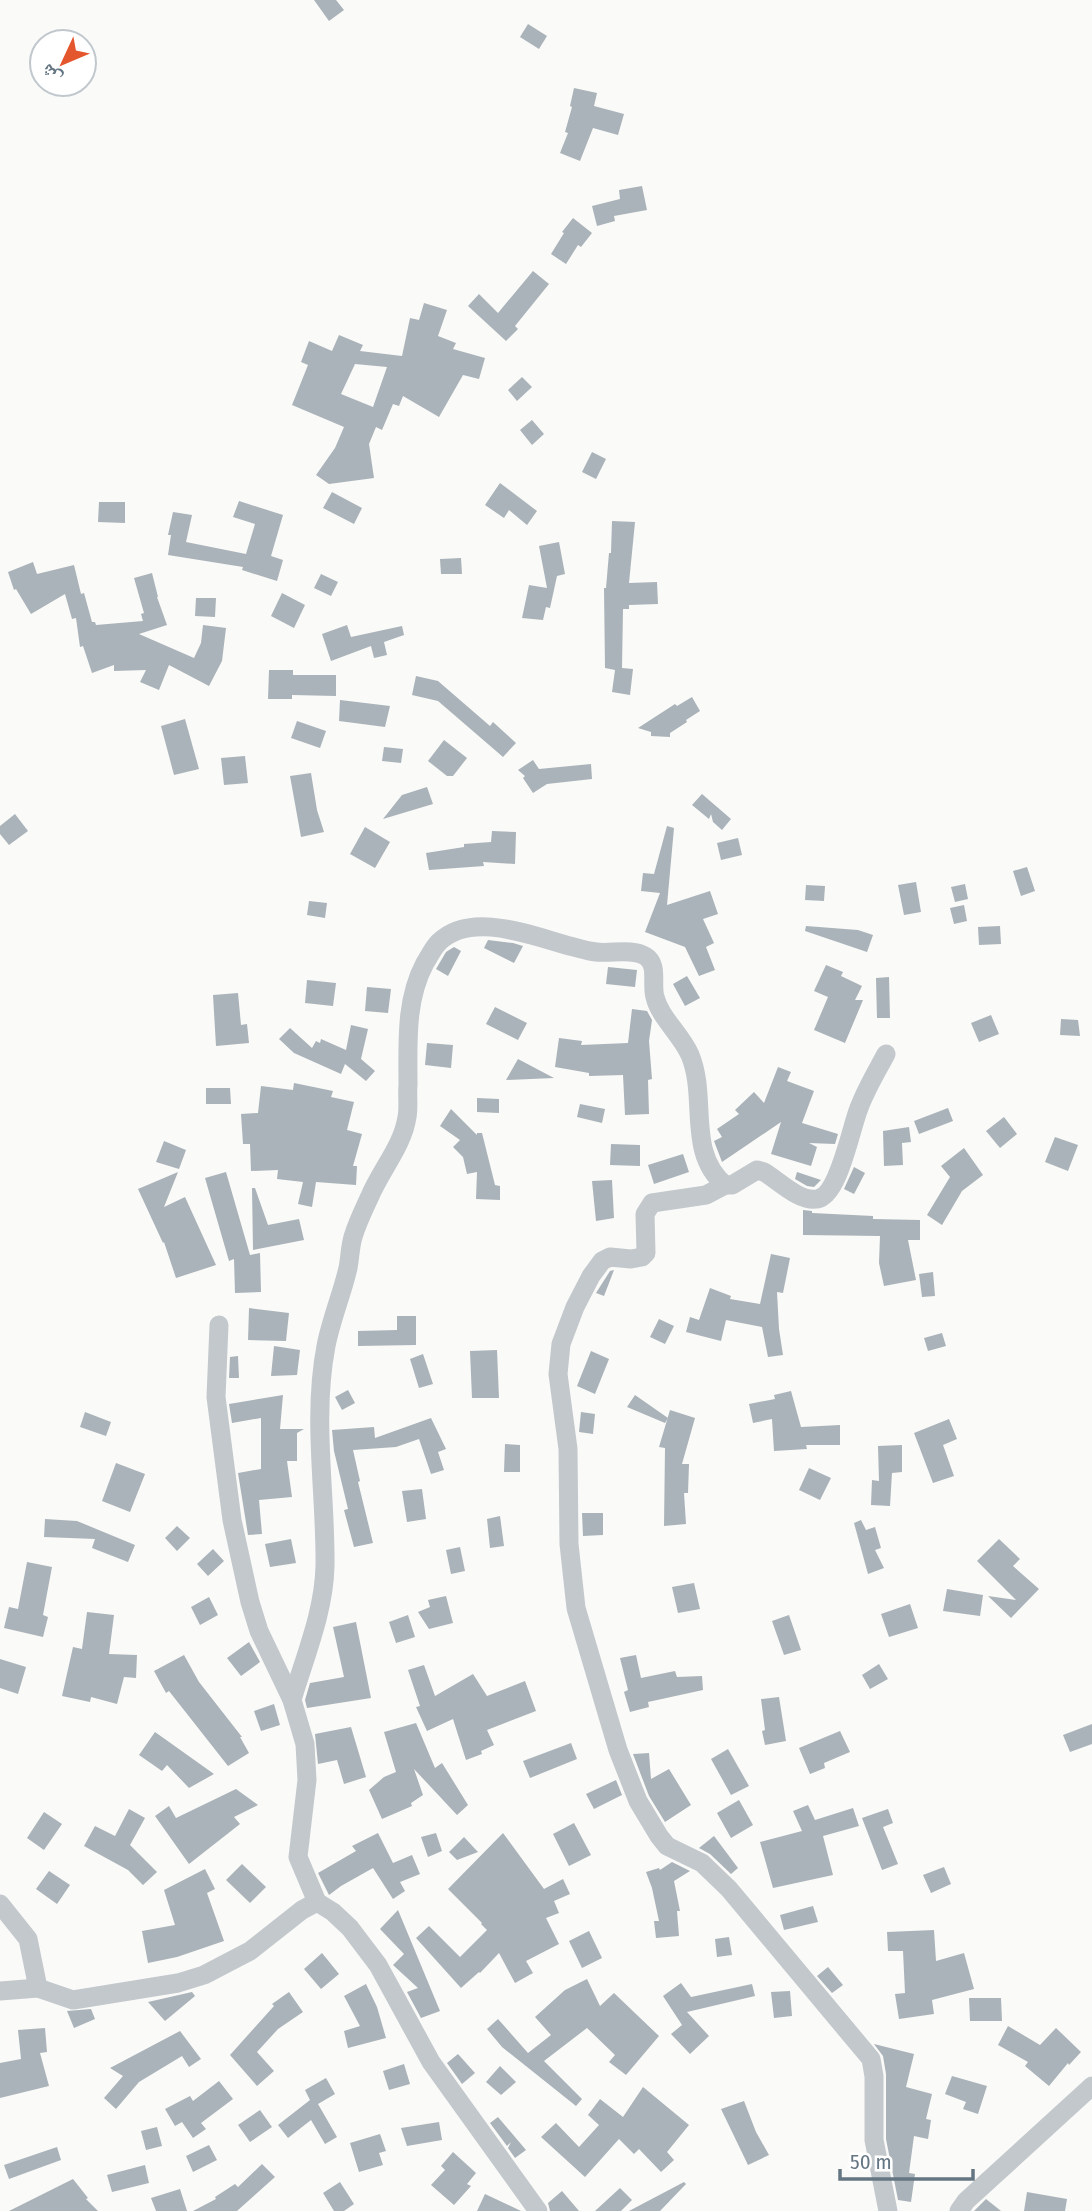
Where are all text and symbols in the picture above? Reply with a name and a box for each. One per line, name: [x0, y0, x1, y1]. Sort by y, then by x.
north arrow: [28, 28, 98, 98]
text: ش: [36, 59, 66, 90]
scale bar: [840, 2138, 973, 2182]
text: 50 m: [850, 2149, 892, 2175]

